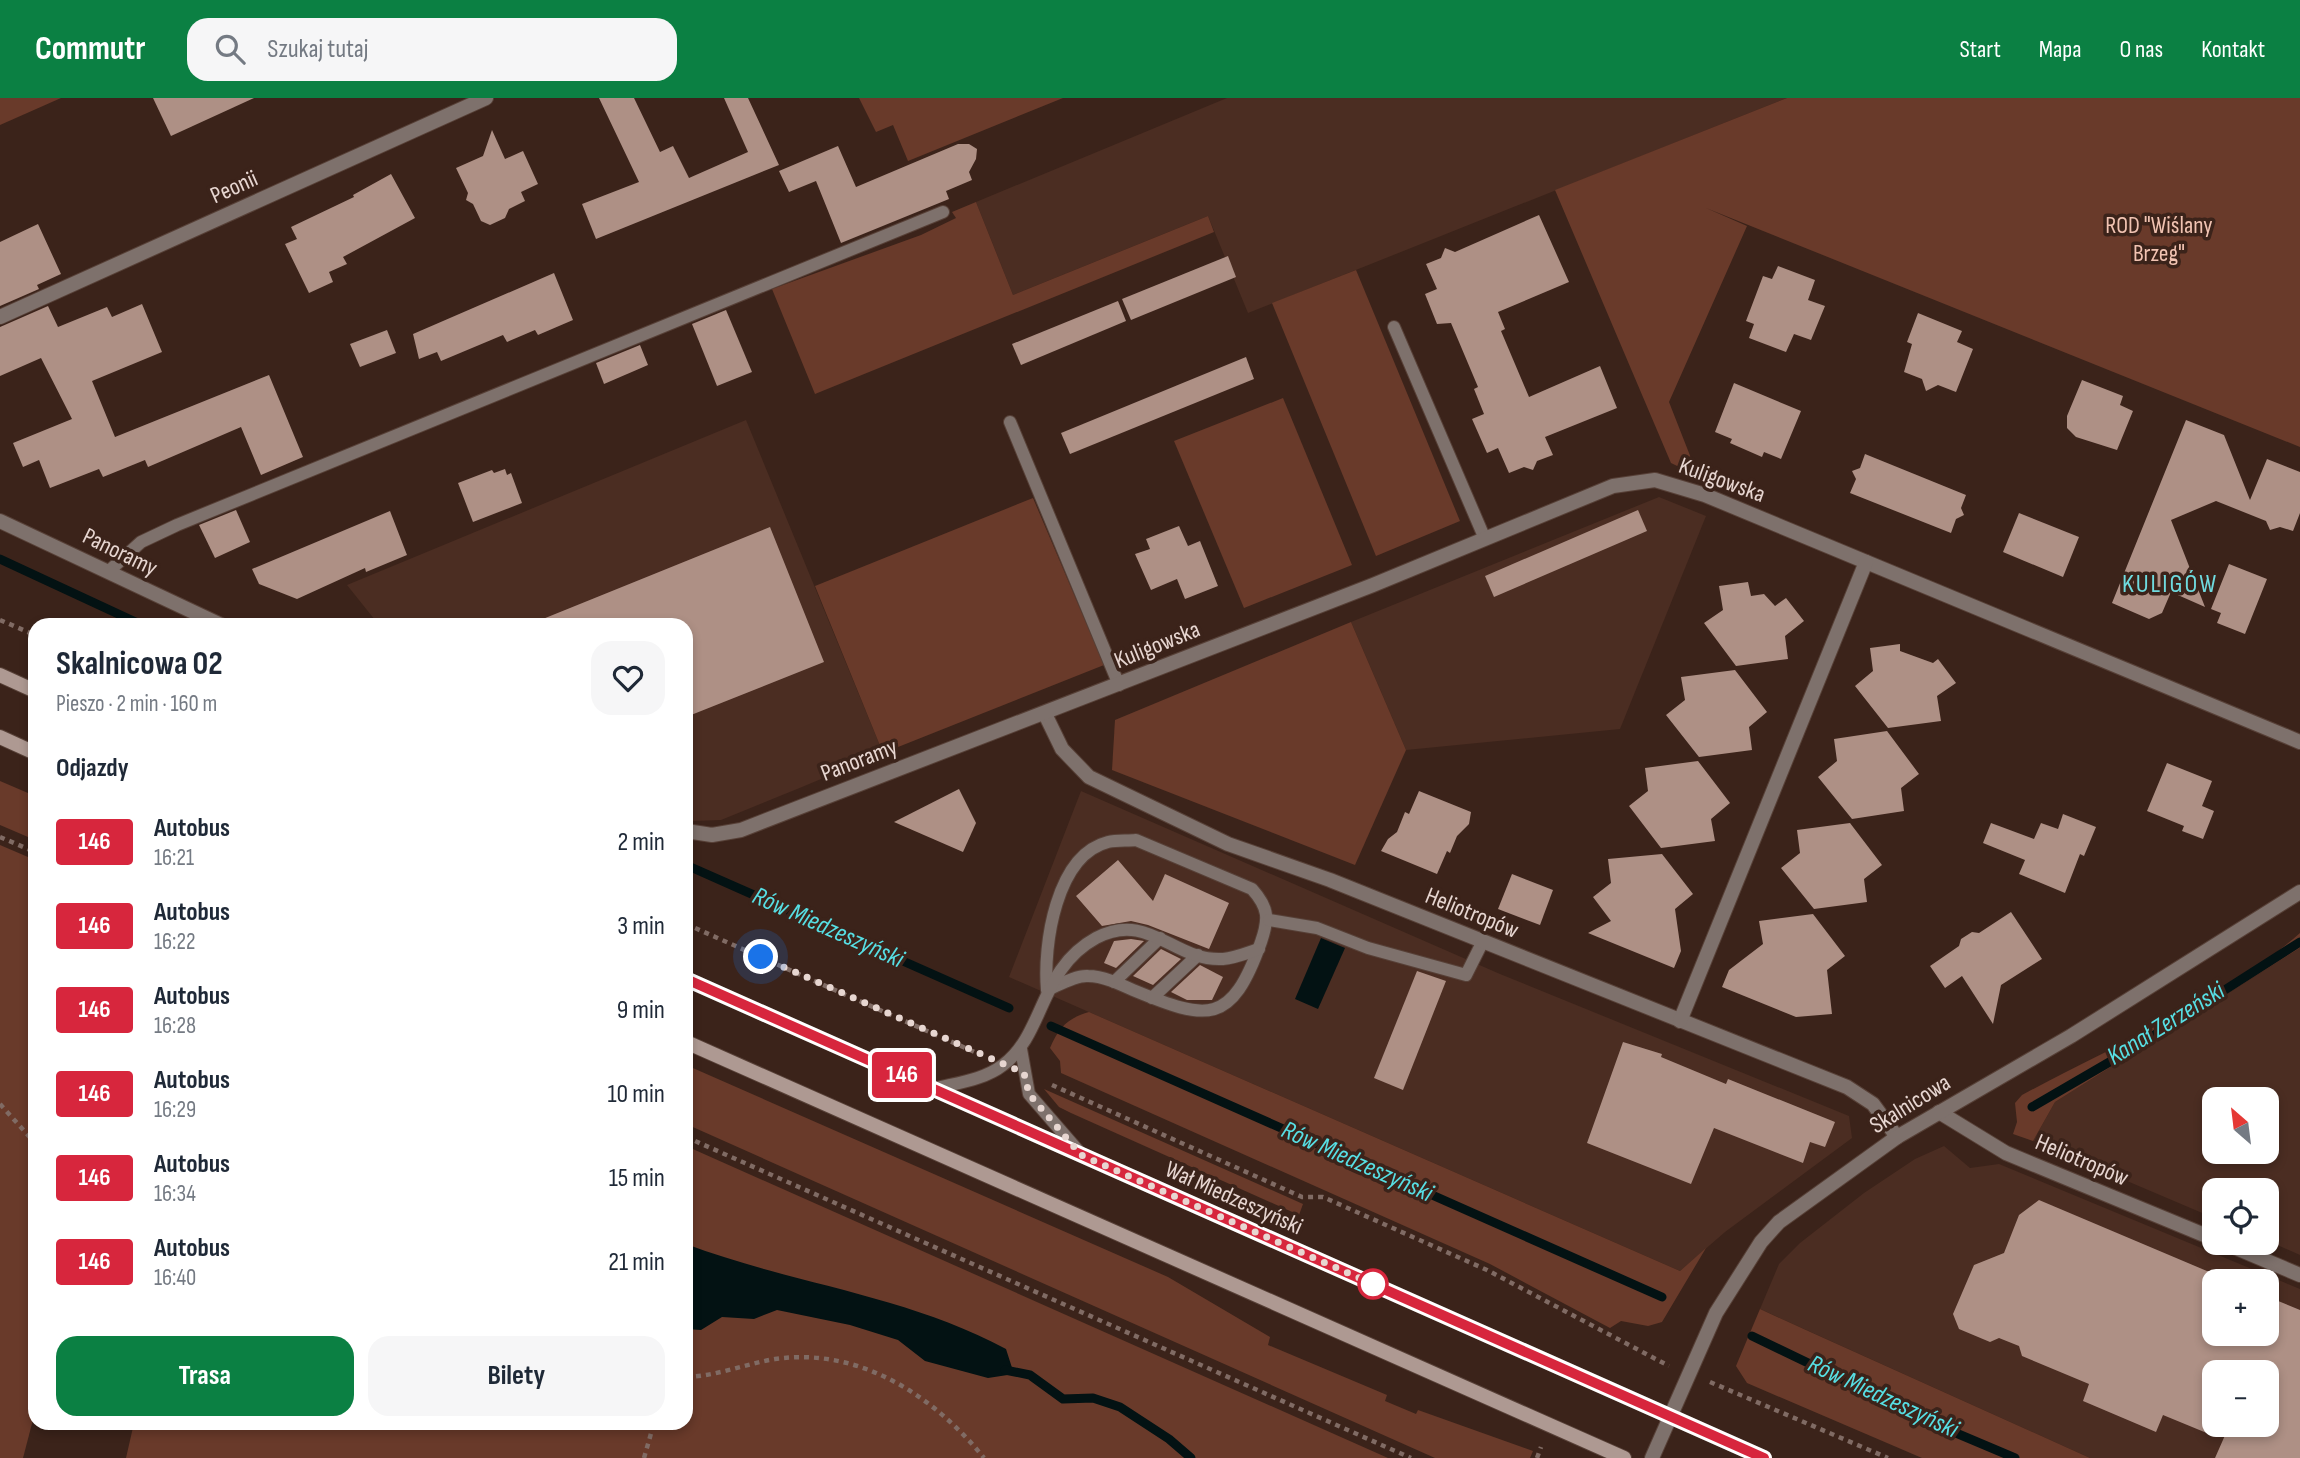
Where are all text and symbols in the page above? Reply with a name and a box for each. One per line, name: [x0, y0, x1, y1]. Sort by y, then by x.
search box: [187, 18, 677, 81]
text: Commutr: [35, 29, 145, 69]
icon: search: [211, 30, 249, 68]
text: Szukaj tutaj: [267, 34, 368, 65]
text: Start: [1960, 35, 2001, 64]
text: Mapa: [2039, 35, 2081, 64]
text: O nas: [2119, 35, 2163, 64]
text: Kontakt: [2201, 35, 2265, 64]
street label: Peonii: [206, 164, 262, 210]
park label: ROD "Wiślany Brzeg": [2105, 211, 2213, 268]
street label: Kuligowska: [1675, 451, 1769, 509]
street label: Panoramy: [78, 522, 162, 582]
district label: KULIGÓW: [2122, 569, 2218, 600]
street label: Kuligowska: [1110, 615, 1204, 675]
button: heart: [591, 641, 665, 715]
text: Skalnicowa 02: [56, 644, 223, 684]
text: Pieszo · 2 min · 160 m: [56, 690, 217, 718]
street label: Panoramy: [817, 732, 901, 788]
text: Odjazdy: [56, 753, 128, 784]
text: Autobus: [154, 813, 230, 844]
text: 146: [78, 827, 111, 856]
text: 2 min: [617, 827, 665, 858]
text: 16:21: [154, 844, 194, 872]
water label: Rów Miedzeszyński: [748, 881, 910, 976]
street label: Heliotropów: [1421, 881, 1523, 945]
text: Autobus: [154, 897, 230, 928]
text: 146: [78, 911, 111, 940]
text: 3 min: [617, 911, 665, 942]
text: 16:22: [154, 928, 195, 956]
your location: [743, 939, 778, 974]
water label: Kanał Zerzeński: [2101, 975, 2232, 1072]
text: Autobus: [154, 981, 230, 1012]
text: 146: [78, 995, 111, 1024]
text: 9 min: [617, 995, 665, 1026]
text: 16:28: [154, 1012, 196, 1040]
line badge: 146: [862, 1052, 942, 1098]
text: 146: [886, 1060, 918, 1089]
text: Autobus: [154, 1065, 230, 1096]
street label: Skalnicowa: [1864, 1068, 1956, 1140]
text: 146: [78, 1079, 111, 1108]
text: 10 min: [608, 1079, 665, 1110]
north arrow: [2202, 1087, 2278, 1164]
map controls: [2202, 1087, 2279, 1437]
text: 16:29: [154, 1096, 196, 1124]
water label: Rów Miedzeszyński: [1277, 1115, 1439, 1210]
street label: Heliotropów: [2031, 1127, 2133, 1193]
text: Autobus: [154, 1149, 230, 1180]
street label: Wał Miedzeszyński: [1161, 1155, 1307, 1241]
text: 146: [78, 1163, 111, 1192]
text: 15 min: [609, 1163, 665, 1194]
button: locate: [2202, 1178, 2279, 1255]
text: 16:34: [154, 1180, 196, 1208]
text: Autobus: [154, 1233, 230, 1264]
text: 146: [78, 1247, 111, 1276]
text: 21 min: [608, 1247, 665, 1278]
text: 16:40: [154, 1264, 196, 1292]
unlabelled marker: [1358, 1269, 1388, 1299]
button: +: [2202, 1269, 2279, 1346]
button: Trasa: [56, 1336, 354, 1416]
button: Bilety: [368, 1336, 665, 1416]
water label: Rów Miedzeszyński: [1803, 1349, 1964, 1446]
button: −: [2202, 1360, 2279, 1437]

